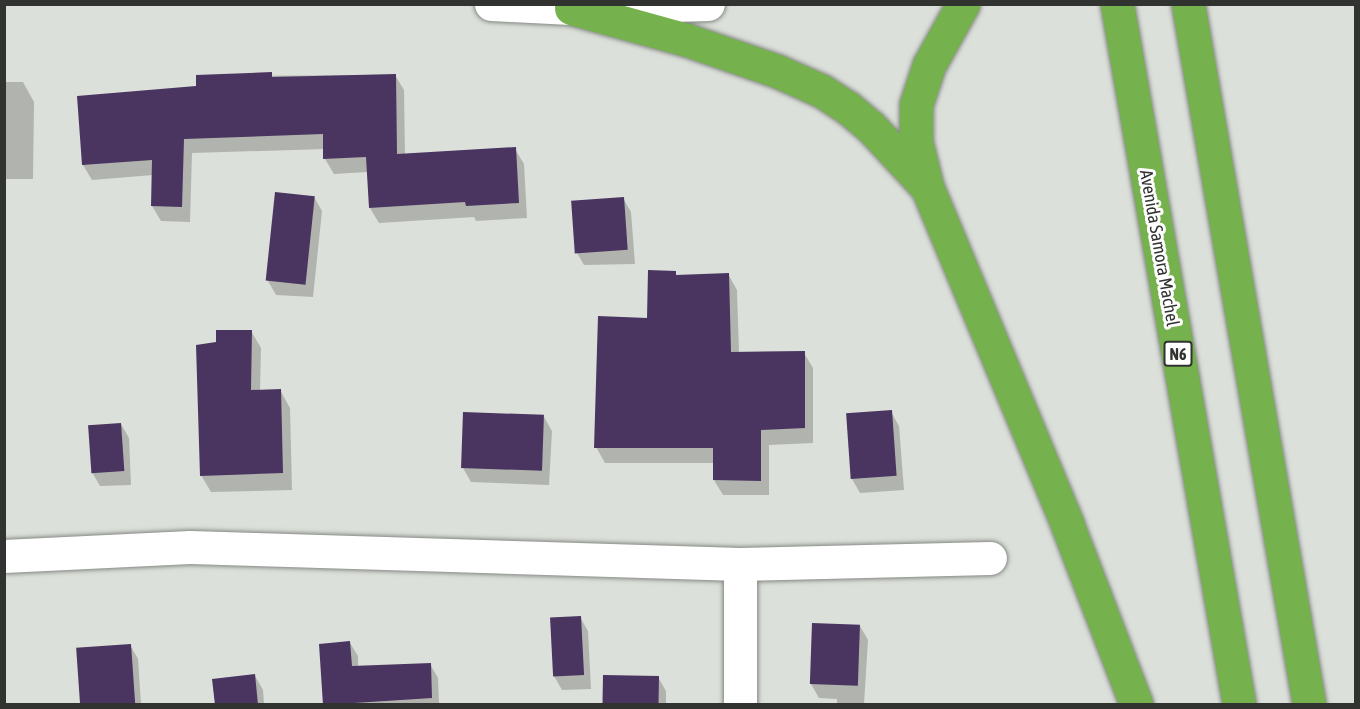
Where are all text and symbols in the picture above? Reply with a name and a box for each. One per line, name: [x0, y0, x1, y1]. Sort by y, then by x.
street label: Avenida Samora Machel: [1135, 168, 1183, 328]
road number: N6: [1163, 341, 1193, 367]

